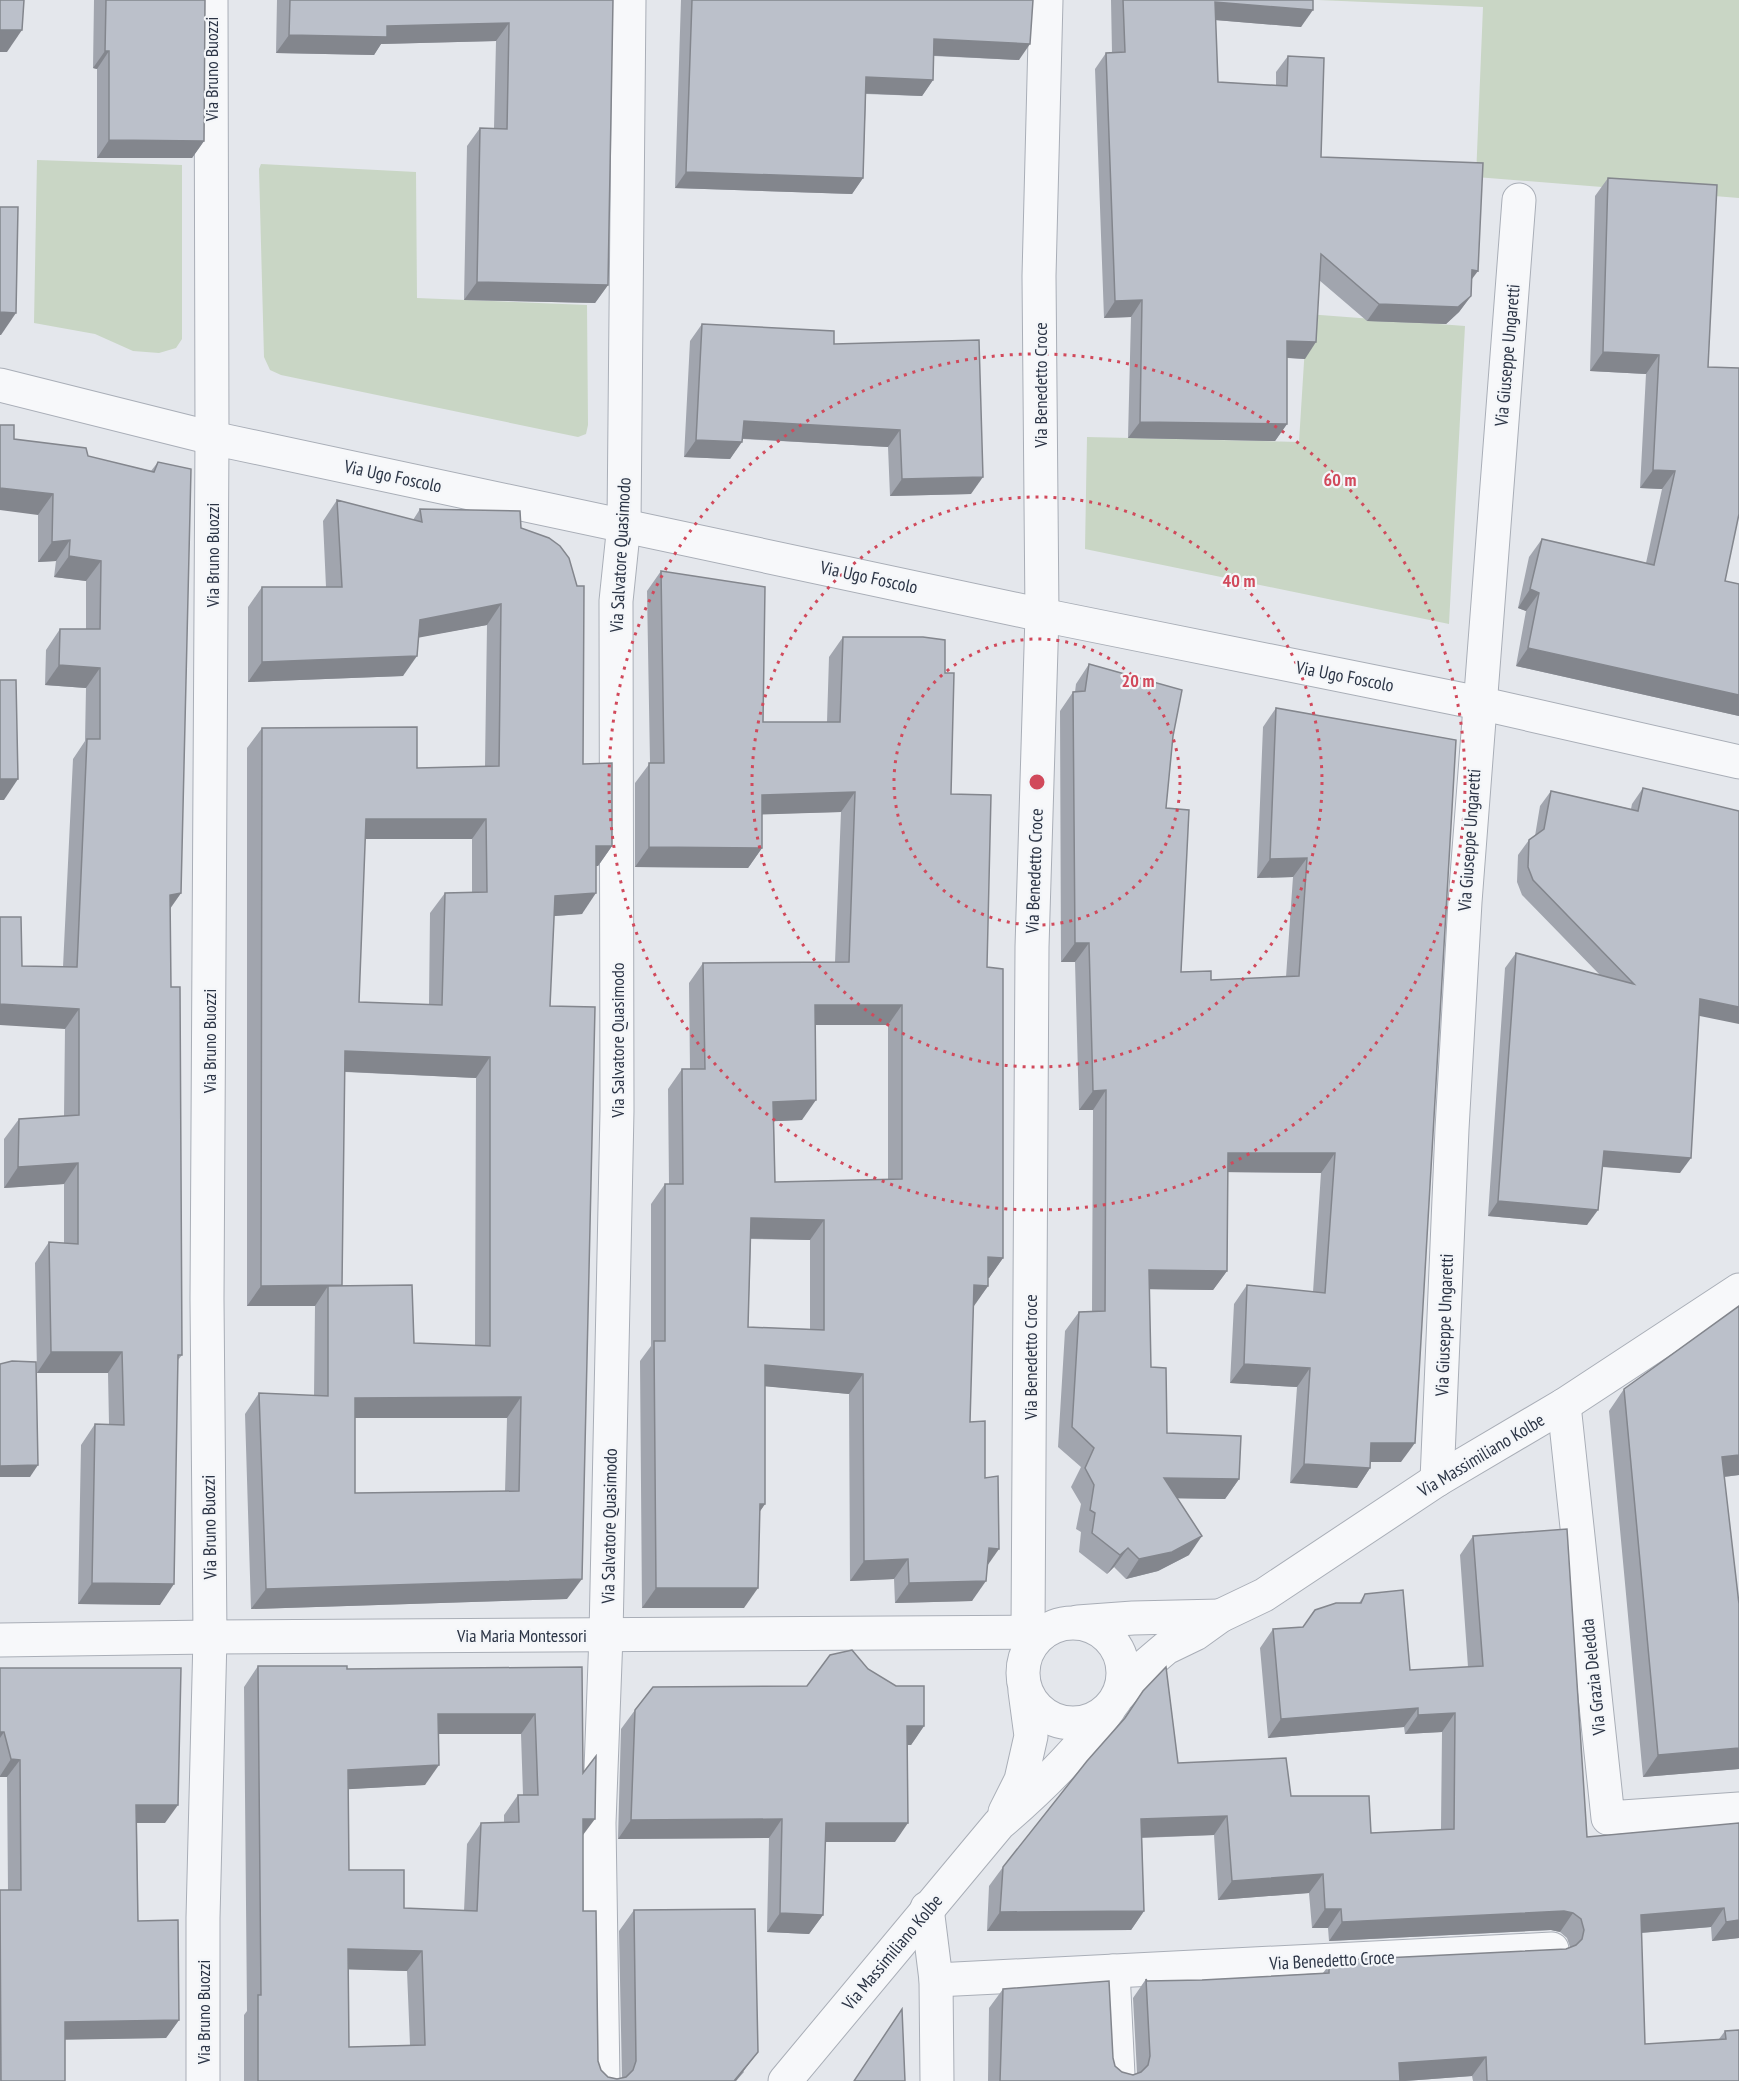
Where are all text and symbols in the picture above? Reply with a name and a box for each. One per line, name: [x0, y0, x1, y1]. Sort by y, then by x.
street label: Via Bruno Buozzi: [200, 17, 223, 122]
street label: Via Giuseppe Ungaretti: [1489, 283, 1525, 428]
street label: Via Benedetto Croce: [1029, 322, 1052, 449]
street label: Via Ugo Foscolo: [341, 454, 444, 498]
text: 60 m: [1324, 468, 1356, 491]
street label: Via Salvatore Quasimodo: [604, 477, 636, 634]
street label: Via Bruno Buozzi: [201, 503, 224, 608]
street label: Via Ugo Foscolo: [817, 555, 920, 599]
text: 40 m: [1223, 569, 1255, 592]
street label: Via Ugo Foscolo: [1293, 655, 1396, 697]
text: 20 m: [1122, 669, 1154, 692]
street label: Via Giuseppe Ungaretti: [1452, 768, 1485, 913]
centre of rings: [1027, 772, 1047, 792]
street label: Via Benedetto Croce: [1020, 808, 1048, 935]
street label: Via Salvatore Quasimodo: [606, 962, 629, 1119]
street label: Via Bruno Buozzi: [198, 989, 221, 1094]
street label: Via Giuseppe Ungaretti: [1430, 1253, 1458, 1398]
street label: Via Benedetto Croce: [1019, 1294, 1042, 1421]
street label: Via Massimiliano Kolbe: [1413, 1408, 1549, 1502]
street label: Via Salvatore Quasimodo: [596, 1448, 622, 1605]
street label: Via Bruno Buozzi: [197, 1474, 221, 1581]
street label: Via Grazia Deledda: [1575, 1618, 1611, 1737]
street label: Via Maria Montessori: [456, 1624, 587, 1647]
street label: Via Massimiliano Kolbe: [836, 1890, 947, 2015]
street label: Via Benedetto Croce: [1268, 1945, 1395, 1975]
street label: Via Bruno Buozzi: [192, 1960, 215, 2065]

